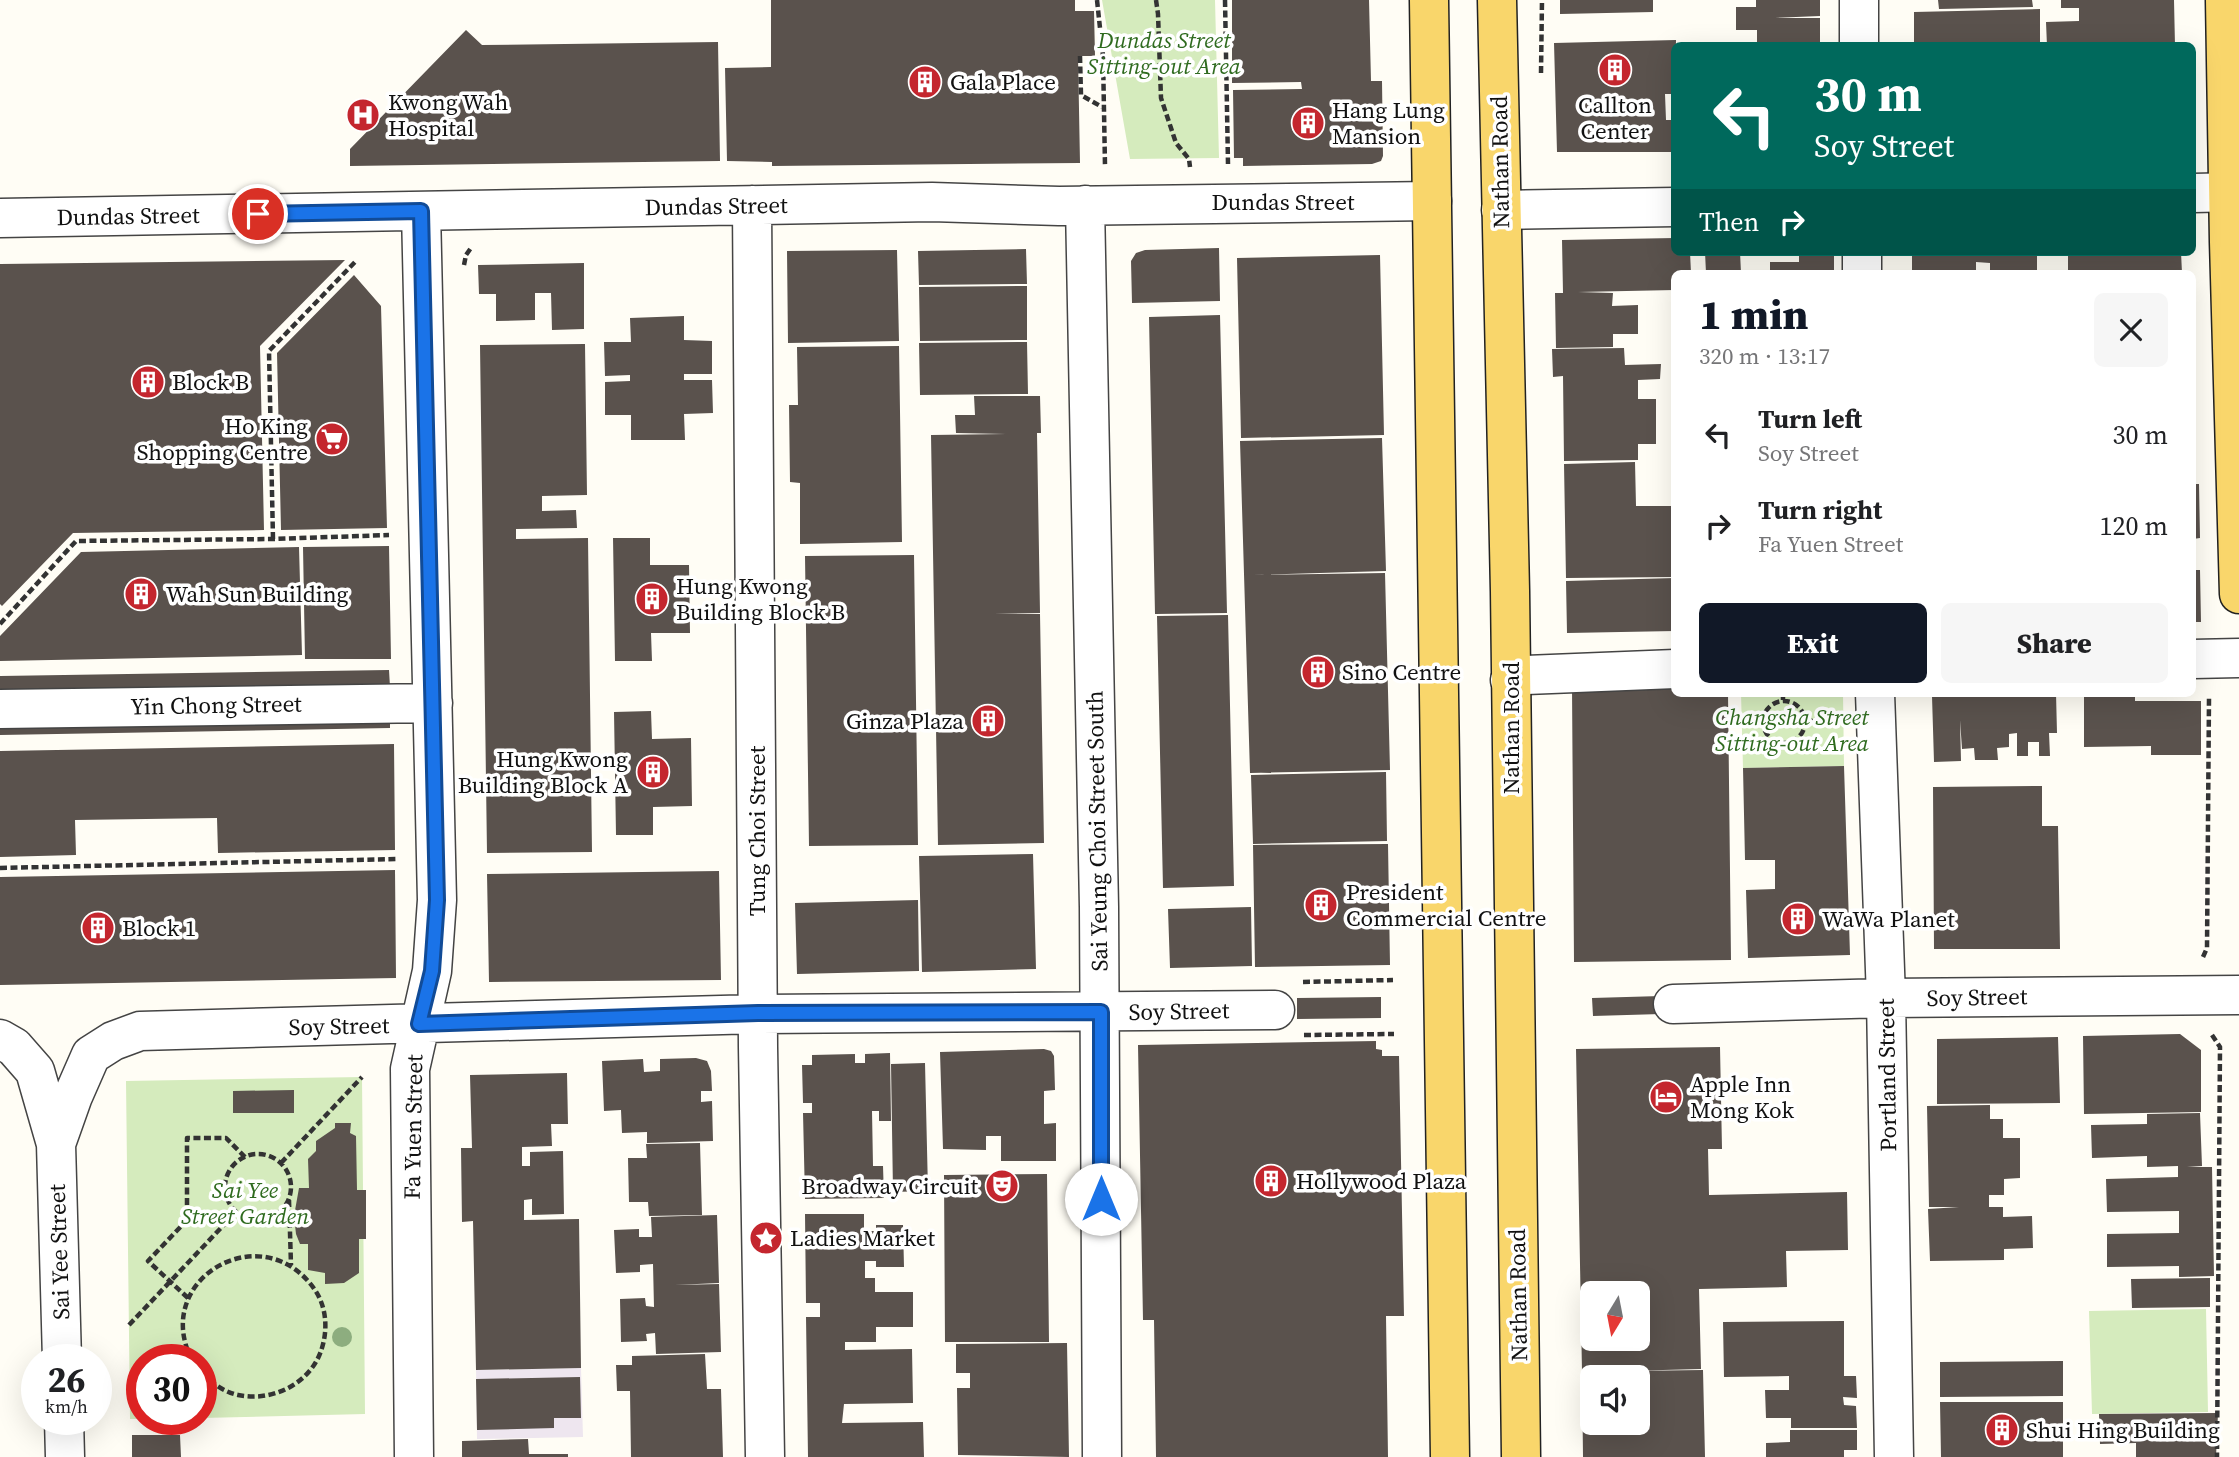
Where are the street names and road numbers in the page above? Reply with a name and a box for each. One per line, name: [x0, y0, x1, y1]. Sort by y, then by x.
street label: Nathan Road: [1483, 95, 1517, 229]
street label: Dundas Street: [1212, 186, 1355, 218]
street label: Dundas Street: [644, 189, 788, 223]
street label: Dundas Street: [56, 199, 200, 233]
street label: Nathan Road: [1495, 662, 1527, 794]
street label: Yin Chong Street: [130, 687, 302, 722]
street label: Sai Yeung Choi Street South: [1079, 690, 1115, 972]
street label: Tung Choi Street: [741, 745, 773, 916]
street label: Soy Street: [1926, 980, 2028, 1014]
street label: Soy Street: [1128, 994, 1230, 1028]
street label: Portland Street: [1870, 998, 1904, 1152]
street label: Soy Street: [288, 1009, 390, 1043]
street label: Fa Yuen Street: [396, 1054, 430, 1200]
street label: Sai Yee Street: [41, 1183, 77, 1320]
street label: Nathan Road: [1501, 1228, 1535, 1362]

